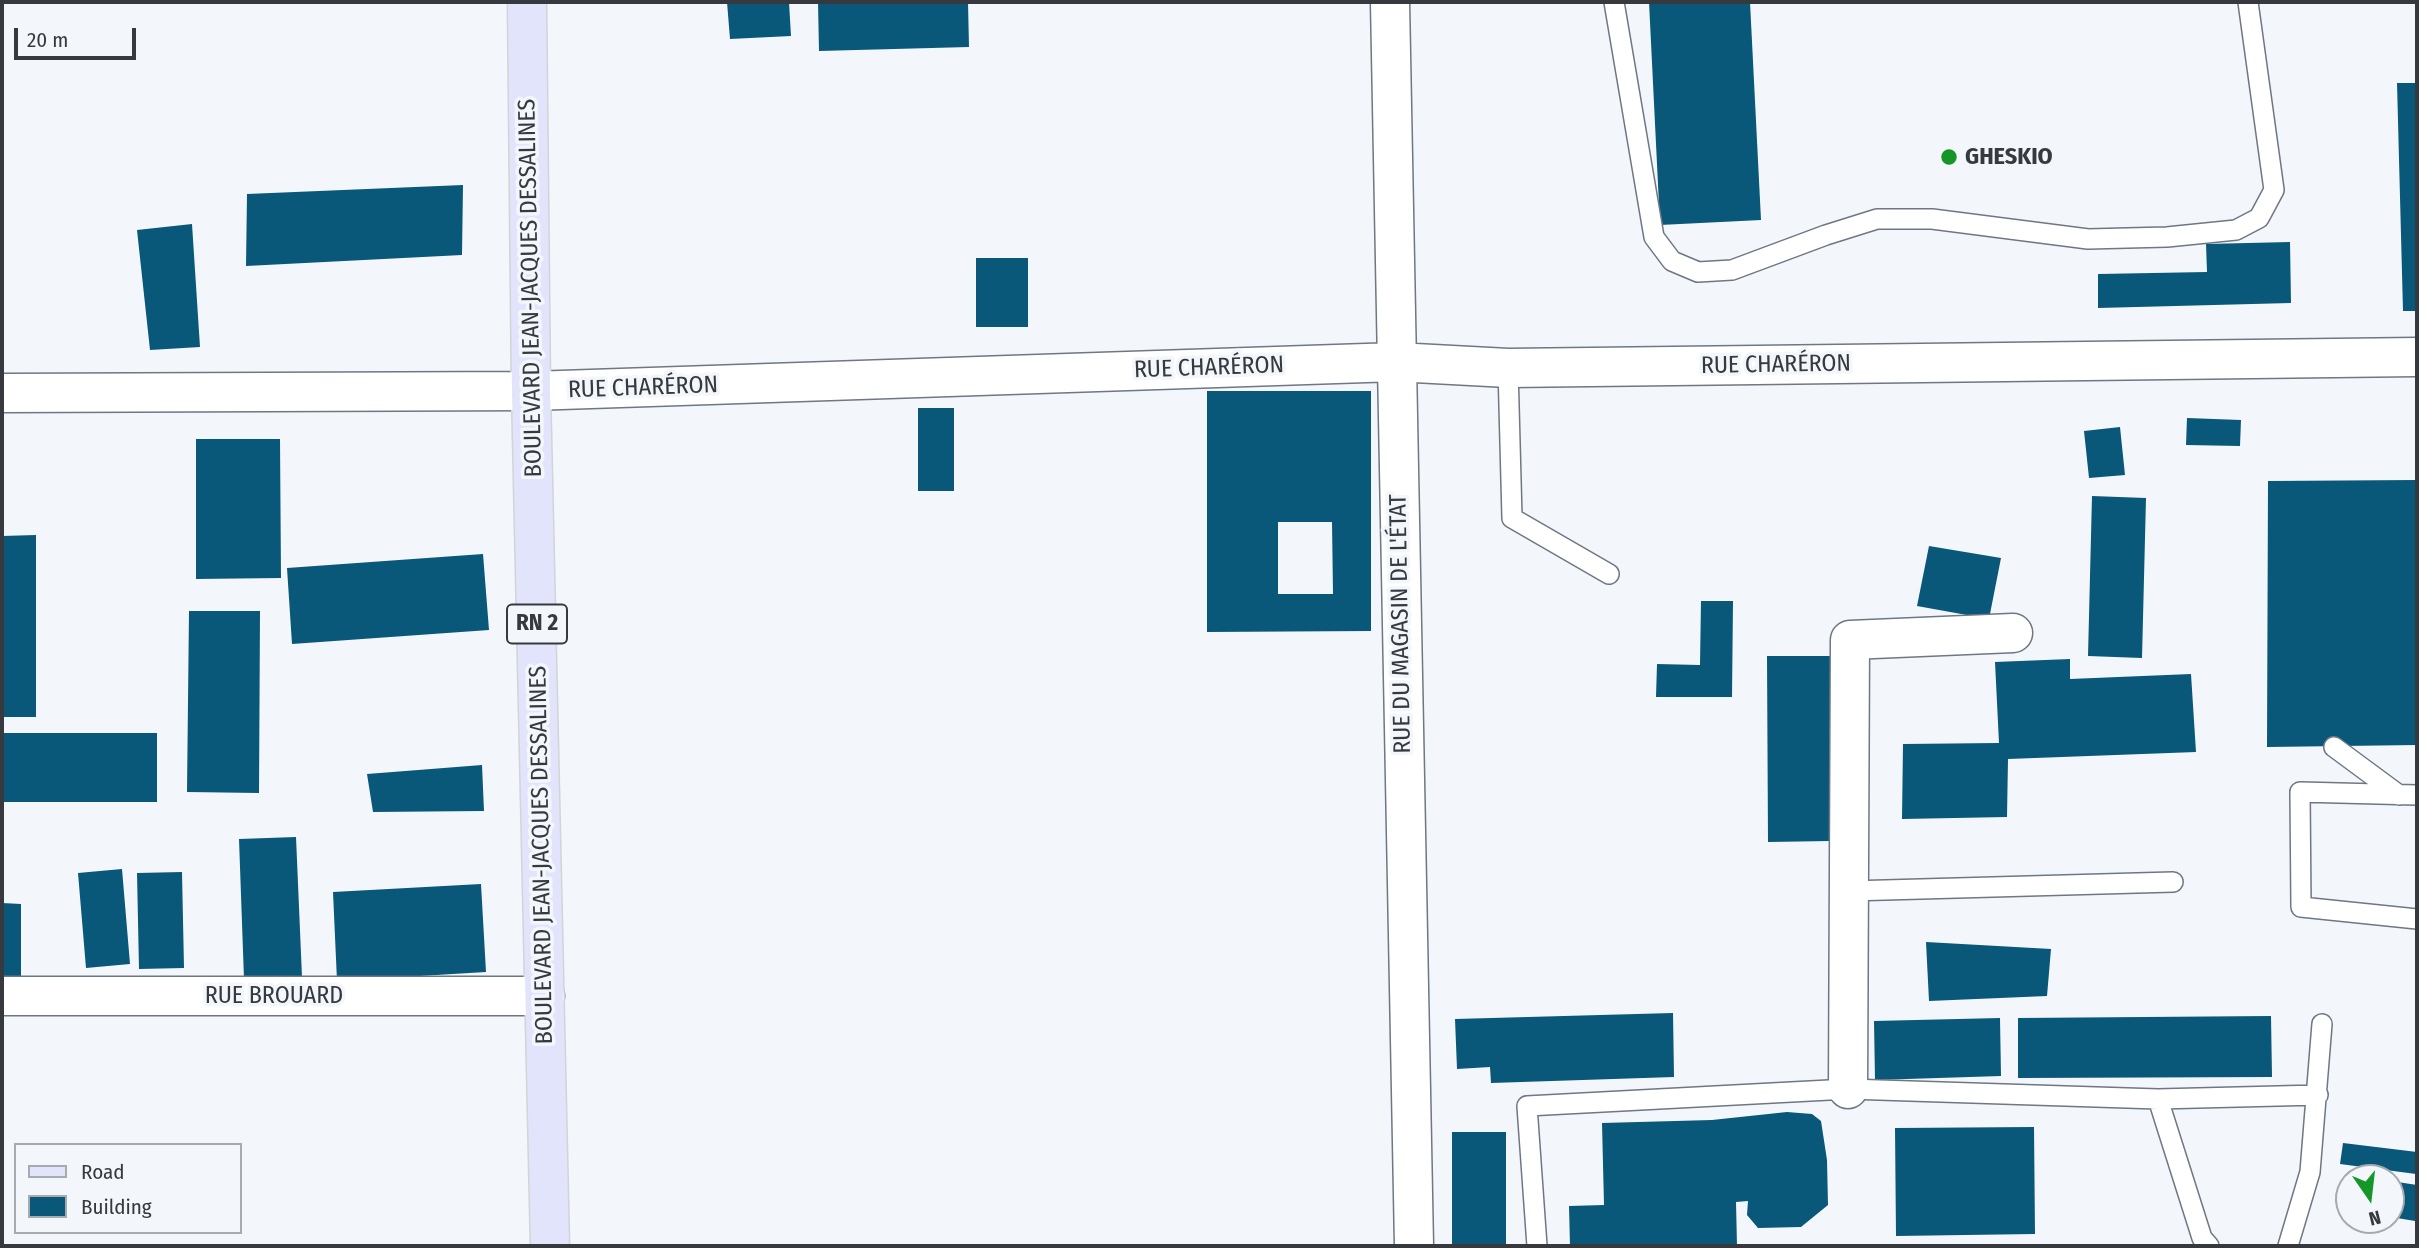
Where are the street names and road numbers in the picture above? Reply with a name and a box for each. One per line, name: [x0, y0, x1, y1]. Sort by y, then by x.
street label: BOULEVARD JEAN-JACQUES DESSALINES: [513, 98, 549, 478]
street label: RUE CHARÉRON: [1701, 349, 1851, 381]
street label: RUE CHARÉRON: [1133, 351, 1285, 385]
street label: RUE CHARÉRON: [567, 371, 719, 405]
street label: RUE DU MAGASIN DE L'ÉTAT: [1384, 494, 1418, 754]
road number: RN 2: [507, 604, 567, 644]
street label: BOULEVARD JEAN-JACQUES DESSALINES: [524, 665, 560, 1045]
street label: RUE BROUARD: [205, 982, 343, 1010]

